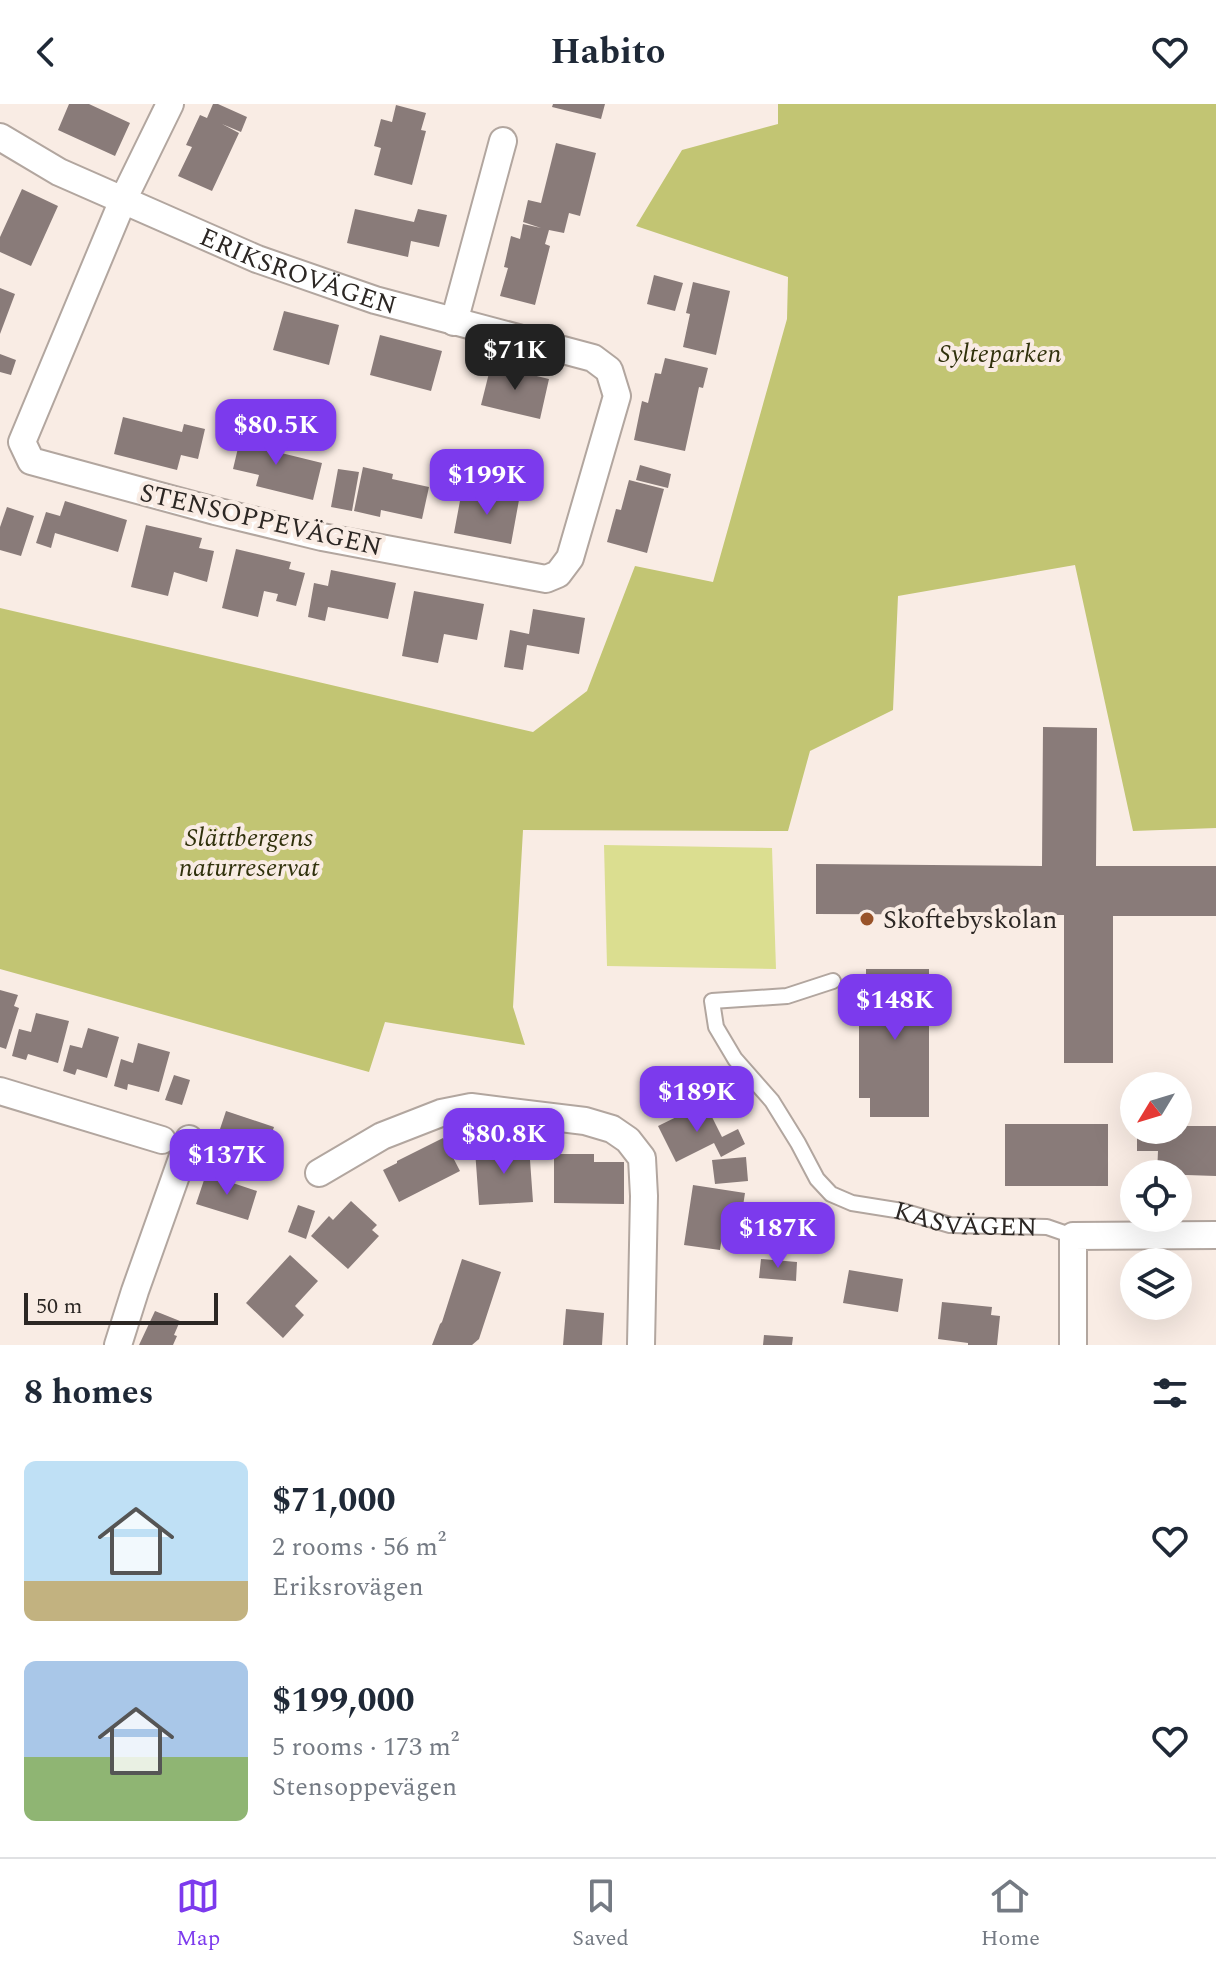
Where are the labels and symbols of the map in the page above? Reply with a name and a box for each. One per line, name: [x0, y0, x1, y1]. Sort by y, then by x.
street label: ERIKSROVÄGEN: [193, 217, 401, 326]
pin: $71K: [468, 324, 562, 392]
park label: Sylteparken: [938, 334, 1062, 374]
pin: $80.5K: [211, 399, 341, 467]
pin: $199K: [431, 449, 543, 517]
street label: STENSOPPEVÄGEN: [136, 473, 386, 567]
park label: Slättbergens naturreservat: [179, 818, 320, 888]
place label: Skoftebyskolan: [883, 900, 1057, 940]
marker: Skoftebyskolan: [858, 910, 876, 928]
pin: $148K: [839, 974, 951, 1042]
pin: $189K: [641, 1066, 753, 1134]
north arrow: [1120, 1072, 1192, 1144]
pin: $80.8K: [439, 1108, 569, 1176]
pin: $137K: [171, 1129, 283, 1197]
street label: KASVÄGEN: [889, 1191, 1038, 1248]
pin: $187K: [722, 1202, 834, 1270]
scale bar: [24, 1289, 218, 1325]

